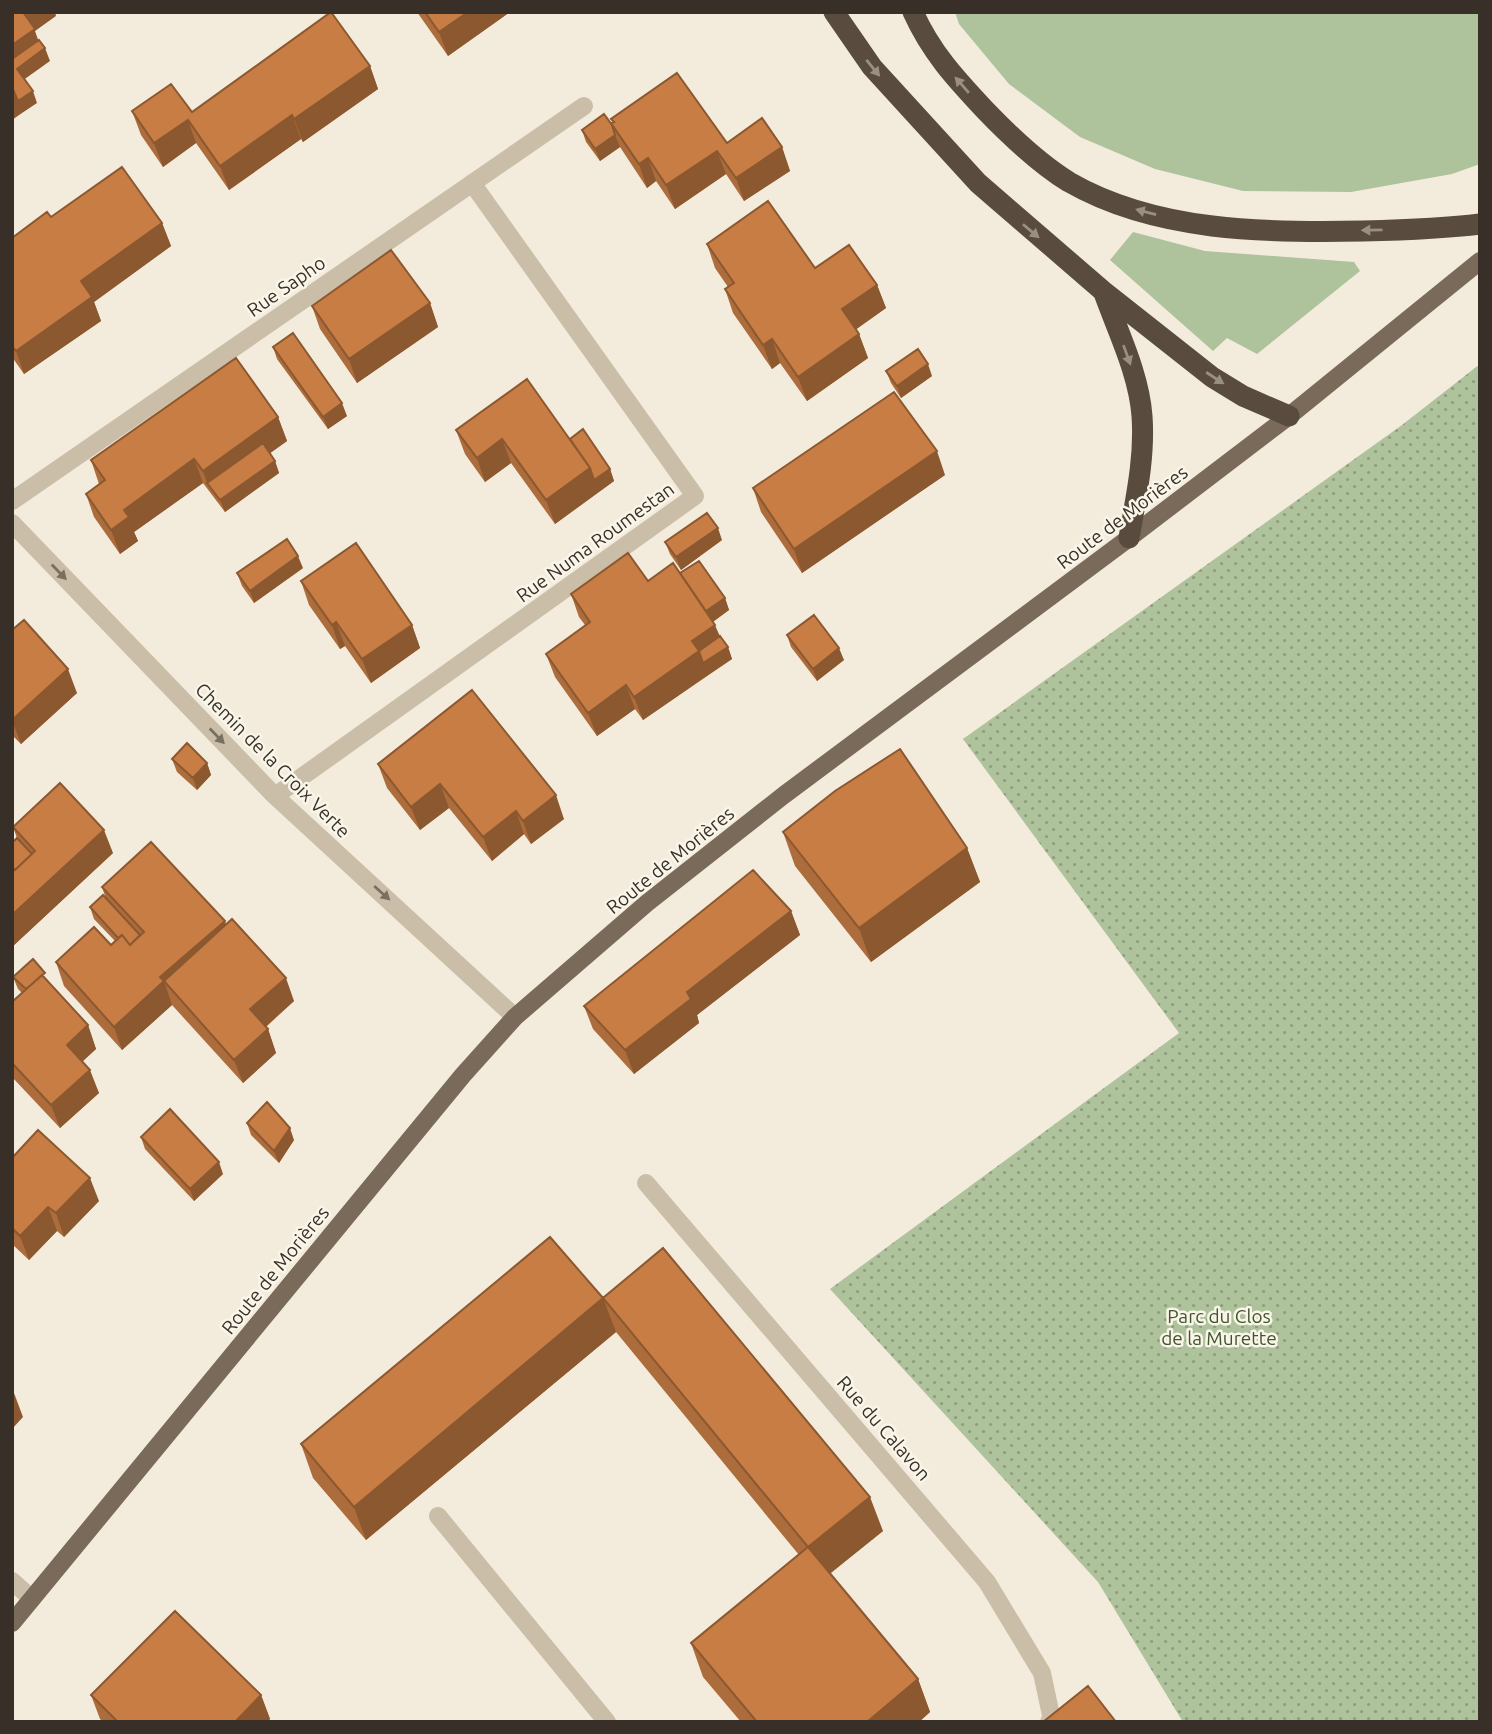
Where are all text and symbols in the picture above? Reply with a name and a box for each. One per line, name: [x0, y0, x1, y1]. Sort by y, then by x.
one-way arrow: [866, 58, 881, 76]
one-way arrow: [954, 76, 970, 94]
one-way arrow: [1136, 206, 1157, 216]
one-way arrow: [1023, 223, 1040, 238]
one-way arrow: [1361, 225, 1383, 236]
street label: Rue Sapho: [243, 251, 329, 321]
one-way arrow: [1121, 345, 1132, 366]
one-way arrow: [1205, 372, 1224, 385]
street label: Route de Morières: [1052, 461, 1192, 573]
street label: Rue Numa Roumestan: [512, 477, 678, 607]
one-way arrow: [51, 563, 67, 580]
street label: Chemin de la Croix Verte: [191, 678, 355, 842]
one-way arrow: [208, 727, 224, 744]
street label: Route de Morières: [602, 802, 738, 918]
one-way arrow: [373, 885, 390, 900]
street label: Route de Morières: [217, 1202, 333, 1338]
park label: Parc du Clos de la Murette: [1161, 1305, 1277, 1349]
street label: Rue du Calavon: [833, 1371, 935, 1485]

